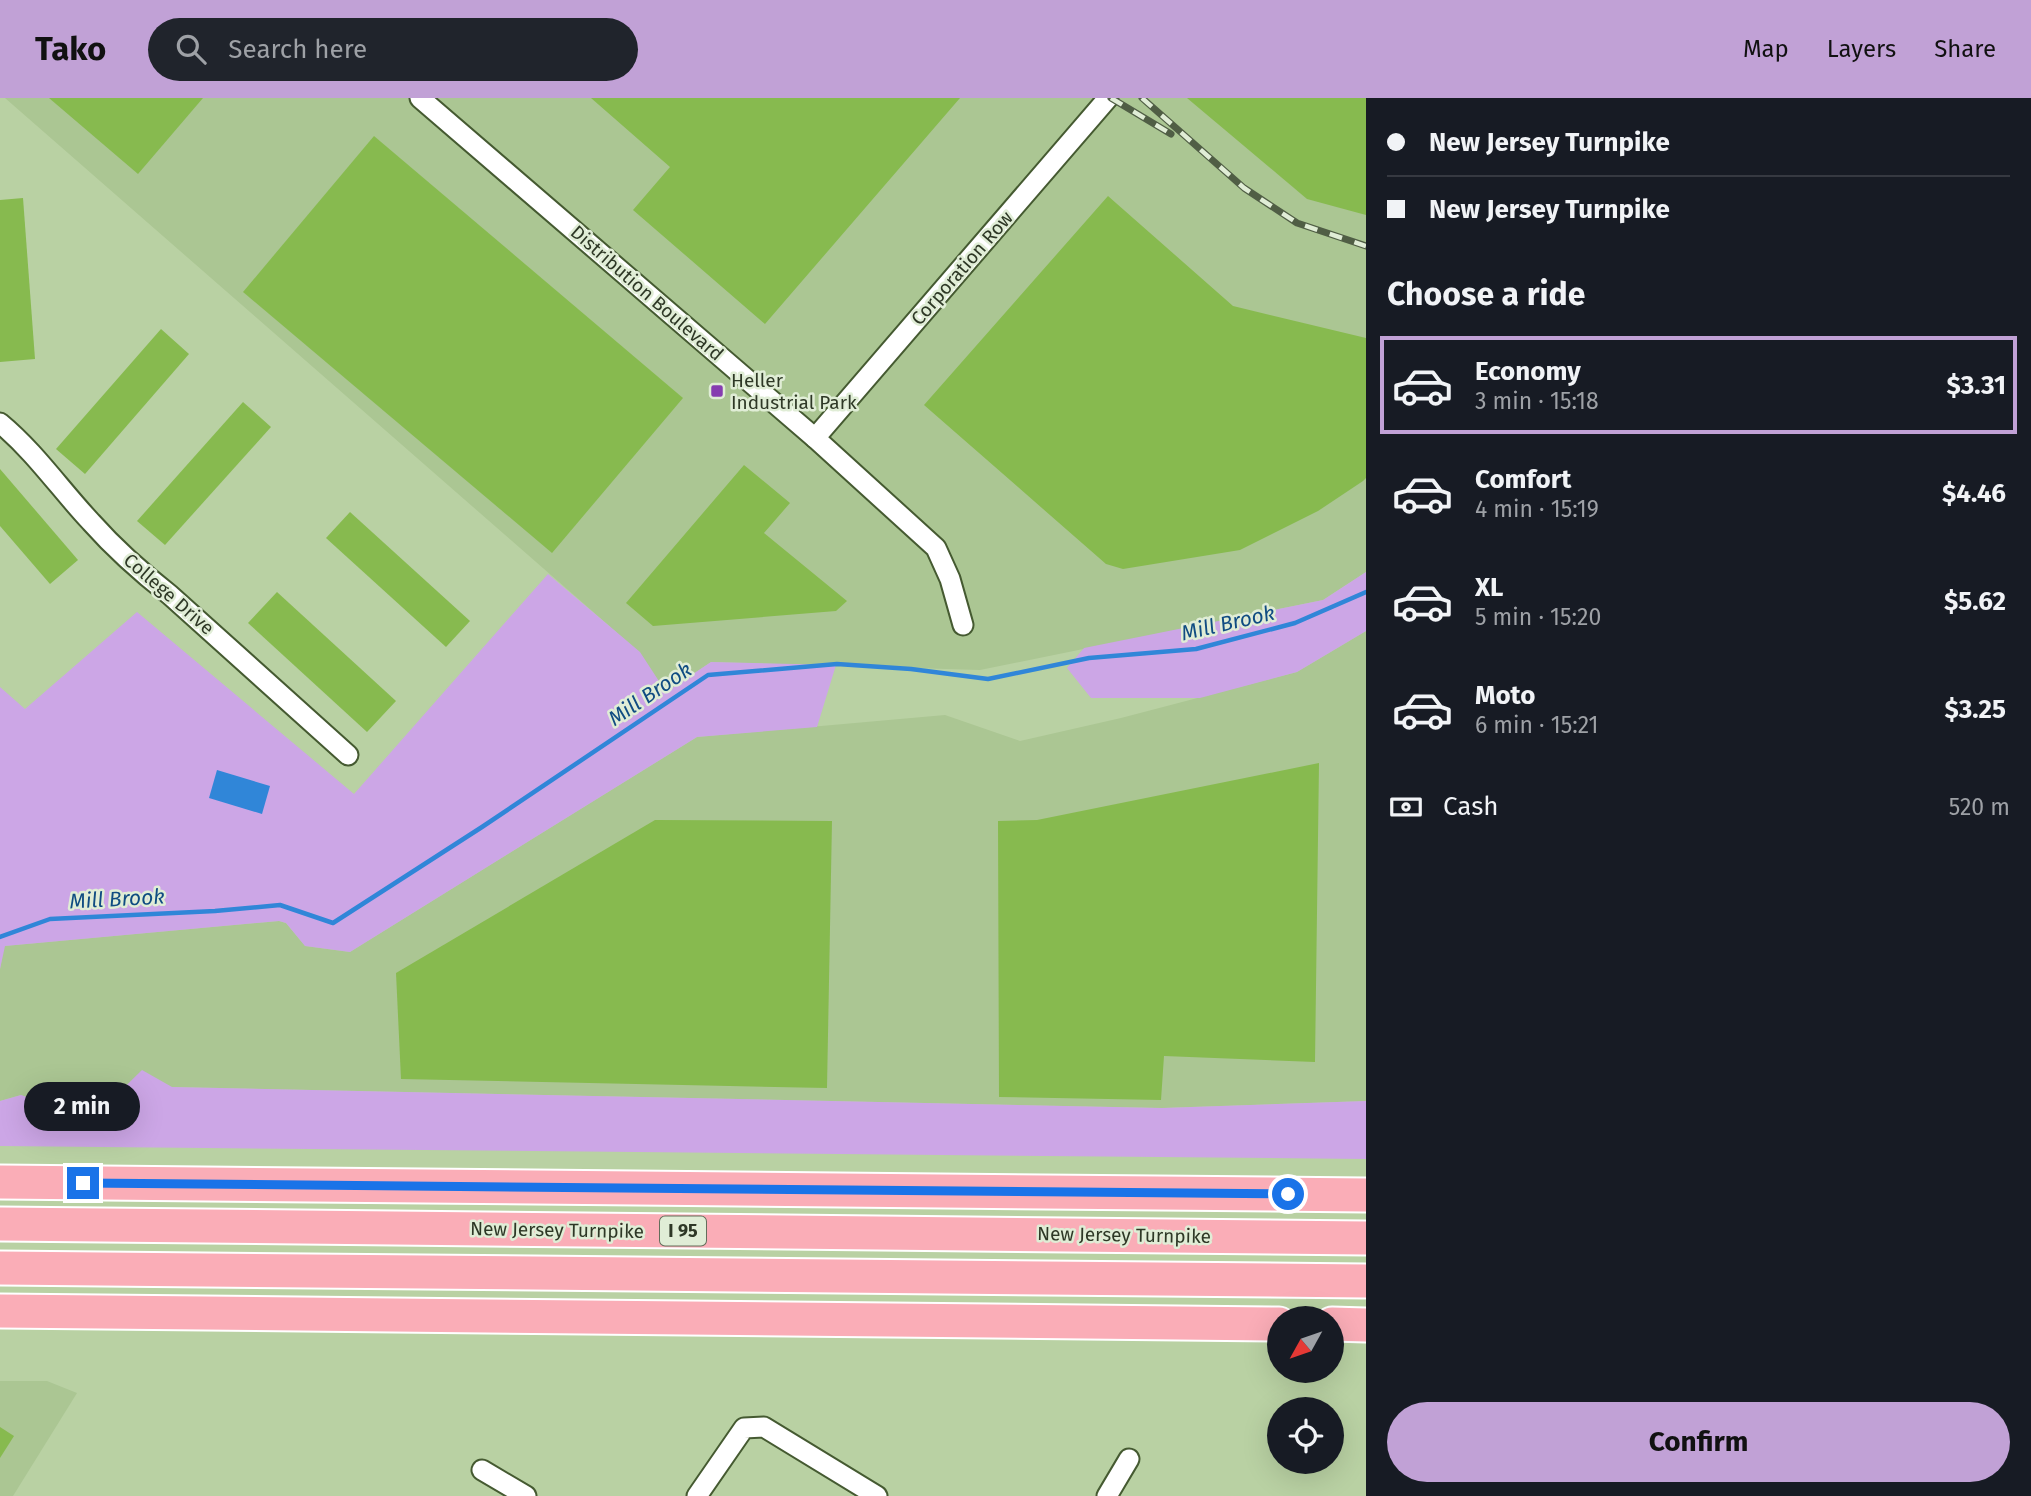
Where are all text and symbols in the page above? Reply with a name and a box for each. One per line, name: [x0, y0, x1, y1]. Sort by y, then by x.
search box: [148, 18, 638, 81]
text: Tako: [35, 29, 106, 69]
icon: search: [172, 30, 210, 68]
text: Search here: [228, 34, 367, 65]
text: Map: [1743, 35, 1789, 63]
text: Layers: [1827, 35, 1896, 63]
text: Share: [1934, 35, 1996, 63]
text: New Jersey Turnpike: [1429, 127, 1670, 158]
text: New Jersey Turnpike: [1429, 194, 1670, 225]
street label: Corporation Row: [906, 206, 1018, 330]
street label: Distribution Boulevard: [566, 220, 728, 366]
text: Choose a ride: [1387, 275, 1585, 313]
icon: car: [1391, 354, 1454, 417]
text: Economy: [1475, 356, 1581, 387]
place label: Heller Industrial Park: [731, 369, 857, 414]
text: $3.31: [1947, 370, 2006, 401]
marker: Heller Industrial Park: [709, 383, 725, 399]
text: 3 min · 15:18: [1475, 387, 1599, 415]
icon: car: [1391, 462, 1454, 525]
text: Comfort: [1475, 464, 1571, 495]
text: $4.46: [1942, 478, 2006, 509]
text: 4 min · 15:19: [1475, 495, 1599, 523]
street label: College Drive: [119, 548, 219, 640]
icon: car: [1391, 570, 1454, 633]
text: XL: [1475, 572, 1503, 603]
text: $5.62: [1944, 586, 2006, 617]
water label: Mill Brook: [1179, 600, 1277, 646]
text: 5 min · 15:20: [1475, 603, 1601, 631]
water label: Mill Brook: [603, 657, 697, 731]
icon: car: [1391, 678, 1454, 741]
text: Moto: [1475, 680, 1535, 711]
text: $3.25: [1945, 694, 2006, 725]
text: 6 min · 15:21: [1475, 711, 1599, 739]
icon: cash: [1387, 788, 1425, 826]
text: Cash: [1443, 791, 1499, 822]
text: 520 m: [1949, 793, 2010, 821]
water label: Mill Brook: [69, 884, 165, 914]
callout: 2 min: [25, 1082, 141, 1130]
text: 2 min: [54, 1092, 110, 1120]
route end: [67, 1167, 99, 1199]
route start: [1272, 1178, 1304, 1210]
road number: I 95: [660, 1216, 706, 1246]
street label: New Jersey Turnpike: [470, 1217, 644, 1243]
street label: New Jersey Turnpike: [1037, 1222, 1211, 1248]
north arrow: [1267, 1306, 1344, 1382]
map controls: [1267, 1306, 1344, 1474]
button: locate: [1267, 1397, 1344, 1474]
button: Confirm: [1387, 1402, 2010, 1482]

